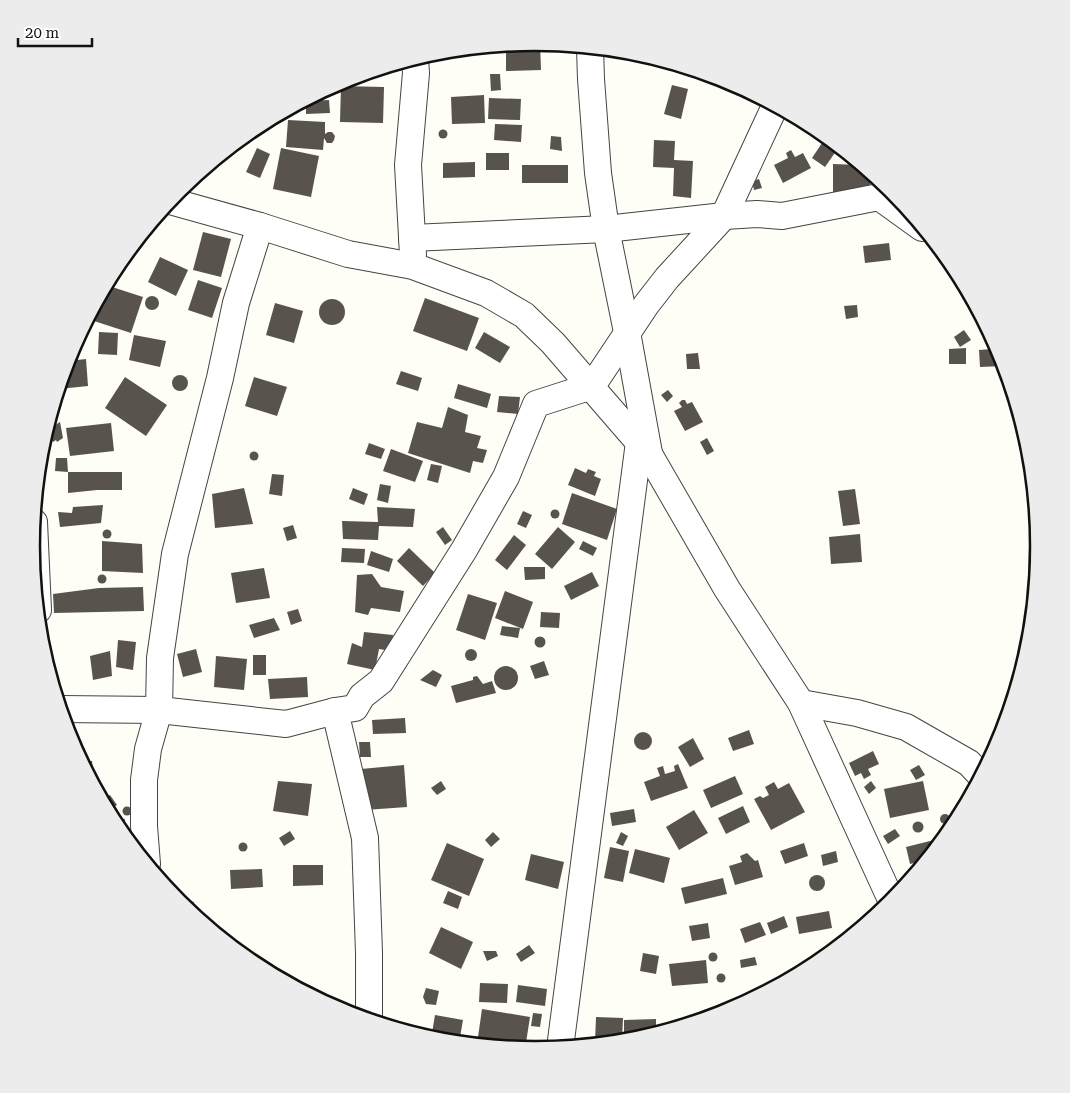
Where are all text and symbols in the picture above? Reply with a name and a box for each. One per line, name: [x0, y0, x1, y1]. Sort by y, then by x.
scale bar: [18, 15, 91, 47]
text: 20 m: [25, 24, 60, 42]

